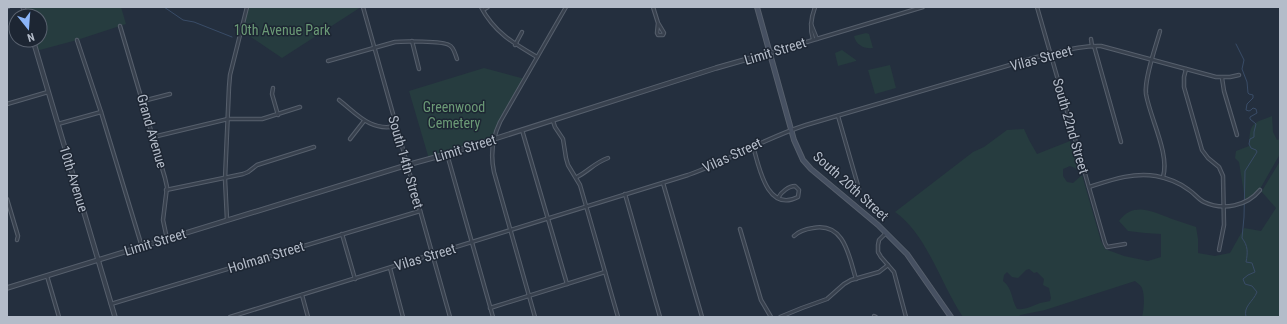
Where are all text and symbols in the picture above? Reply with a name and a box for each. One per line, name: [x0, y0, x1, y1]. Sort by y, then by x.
north arrow: [8, 8, 48, 48]
park label: 10th Avenue Park: [234, 22, 331, 38]
text: N: [25, 30, 36, 44]
street label: Limit Street: [742, 34, 808, 68]
street label: Vilas Street: [1008, 42, 1074, 74]
street label: South 22nd Street: [1050, 76, 1092, 176]
street label: Grand Avenue: [134, 92, 170, 170]
park label: Greenwood Cemetery: [423, 99, 485, 131]
street label: South 14th Street: [385, 114, 427, 210]
street label: Limit Street: [432, 131, 498, 165]
street label: Vilas Street: [700, 134, 764, 176]
street label: 10th Avenue: [56, 144, 92, 214]
street label: South 20th Street: [810, 148, 892, 224]
street label: Limit Street: [122, 225, 188, 259]
street label: Holman Street: [226, 238, 306, 276]
street label: Vilas Street: [392, 240, 458, 274]

